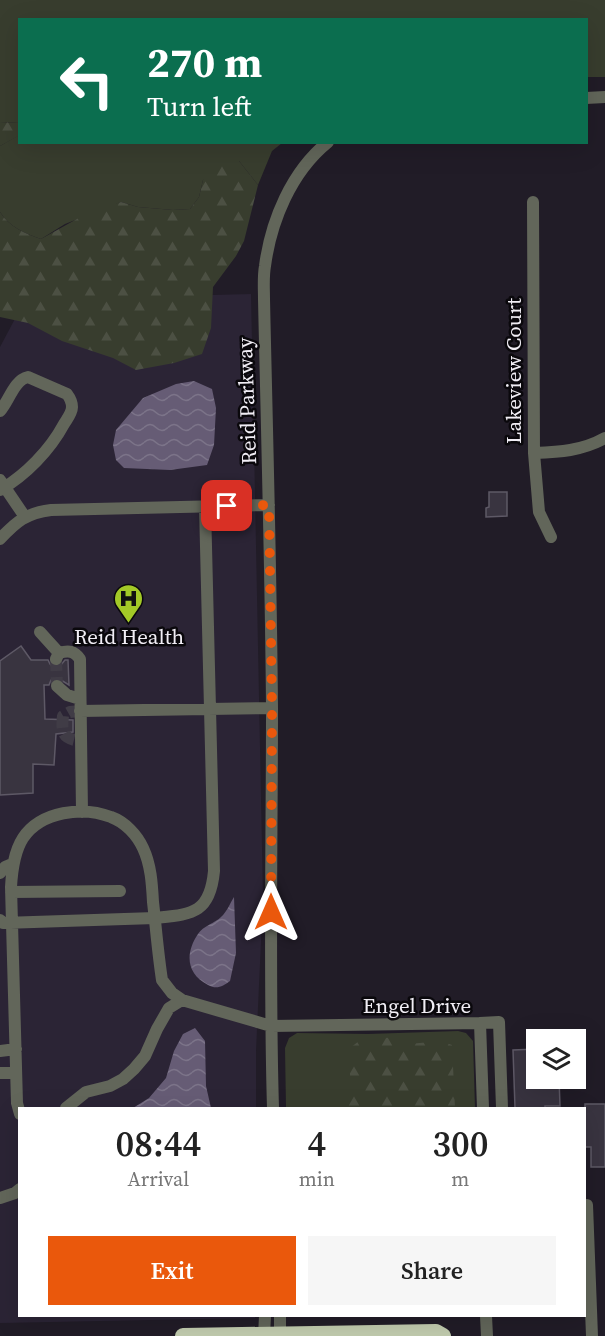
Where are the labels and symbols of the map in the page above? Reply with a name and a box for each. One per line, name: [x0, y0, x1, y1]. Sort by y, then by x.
street label: Lakeview Court: [499, 298, 528, 444]
street label: Reid Parkway: [230, 337, 263, 465]
pin: [201, 480, 252, 531]
hospital icon: Reid Health: [113, 582, 145, 624]
place label: Reid Health: [74, 622, 184, 651]
position arrow: [239, 880, 303, 944]
street label: Engel Drive: [363, 991, 471, 1020]

